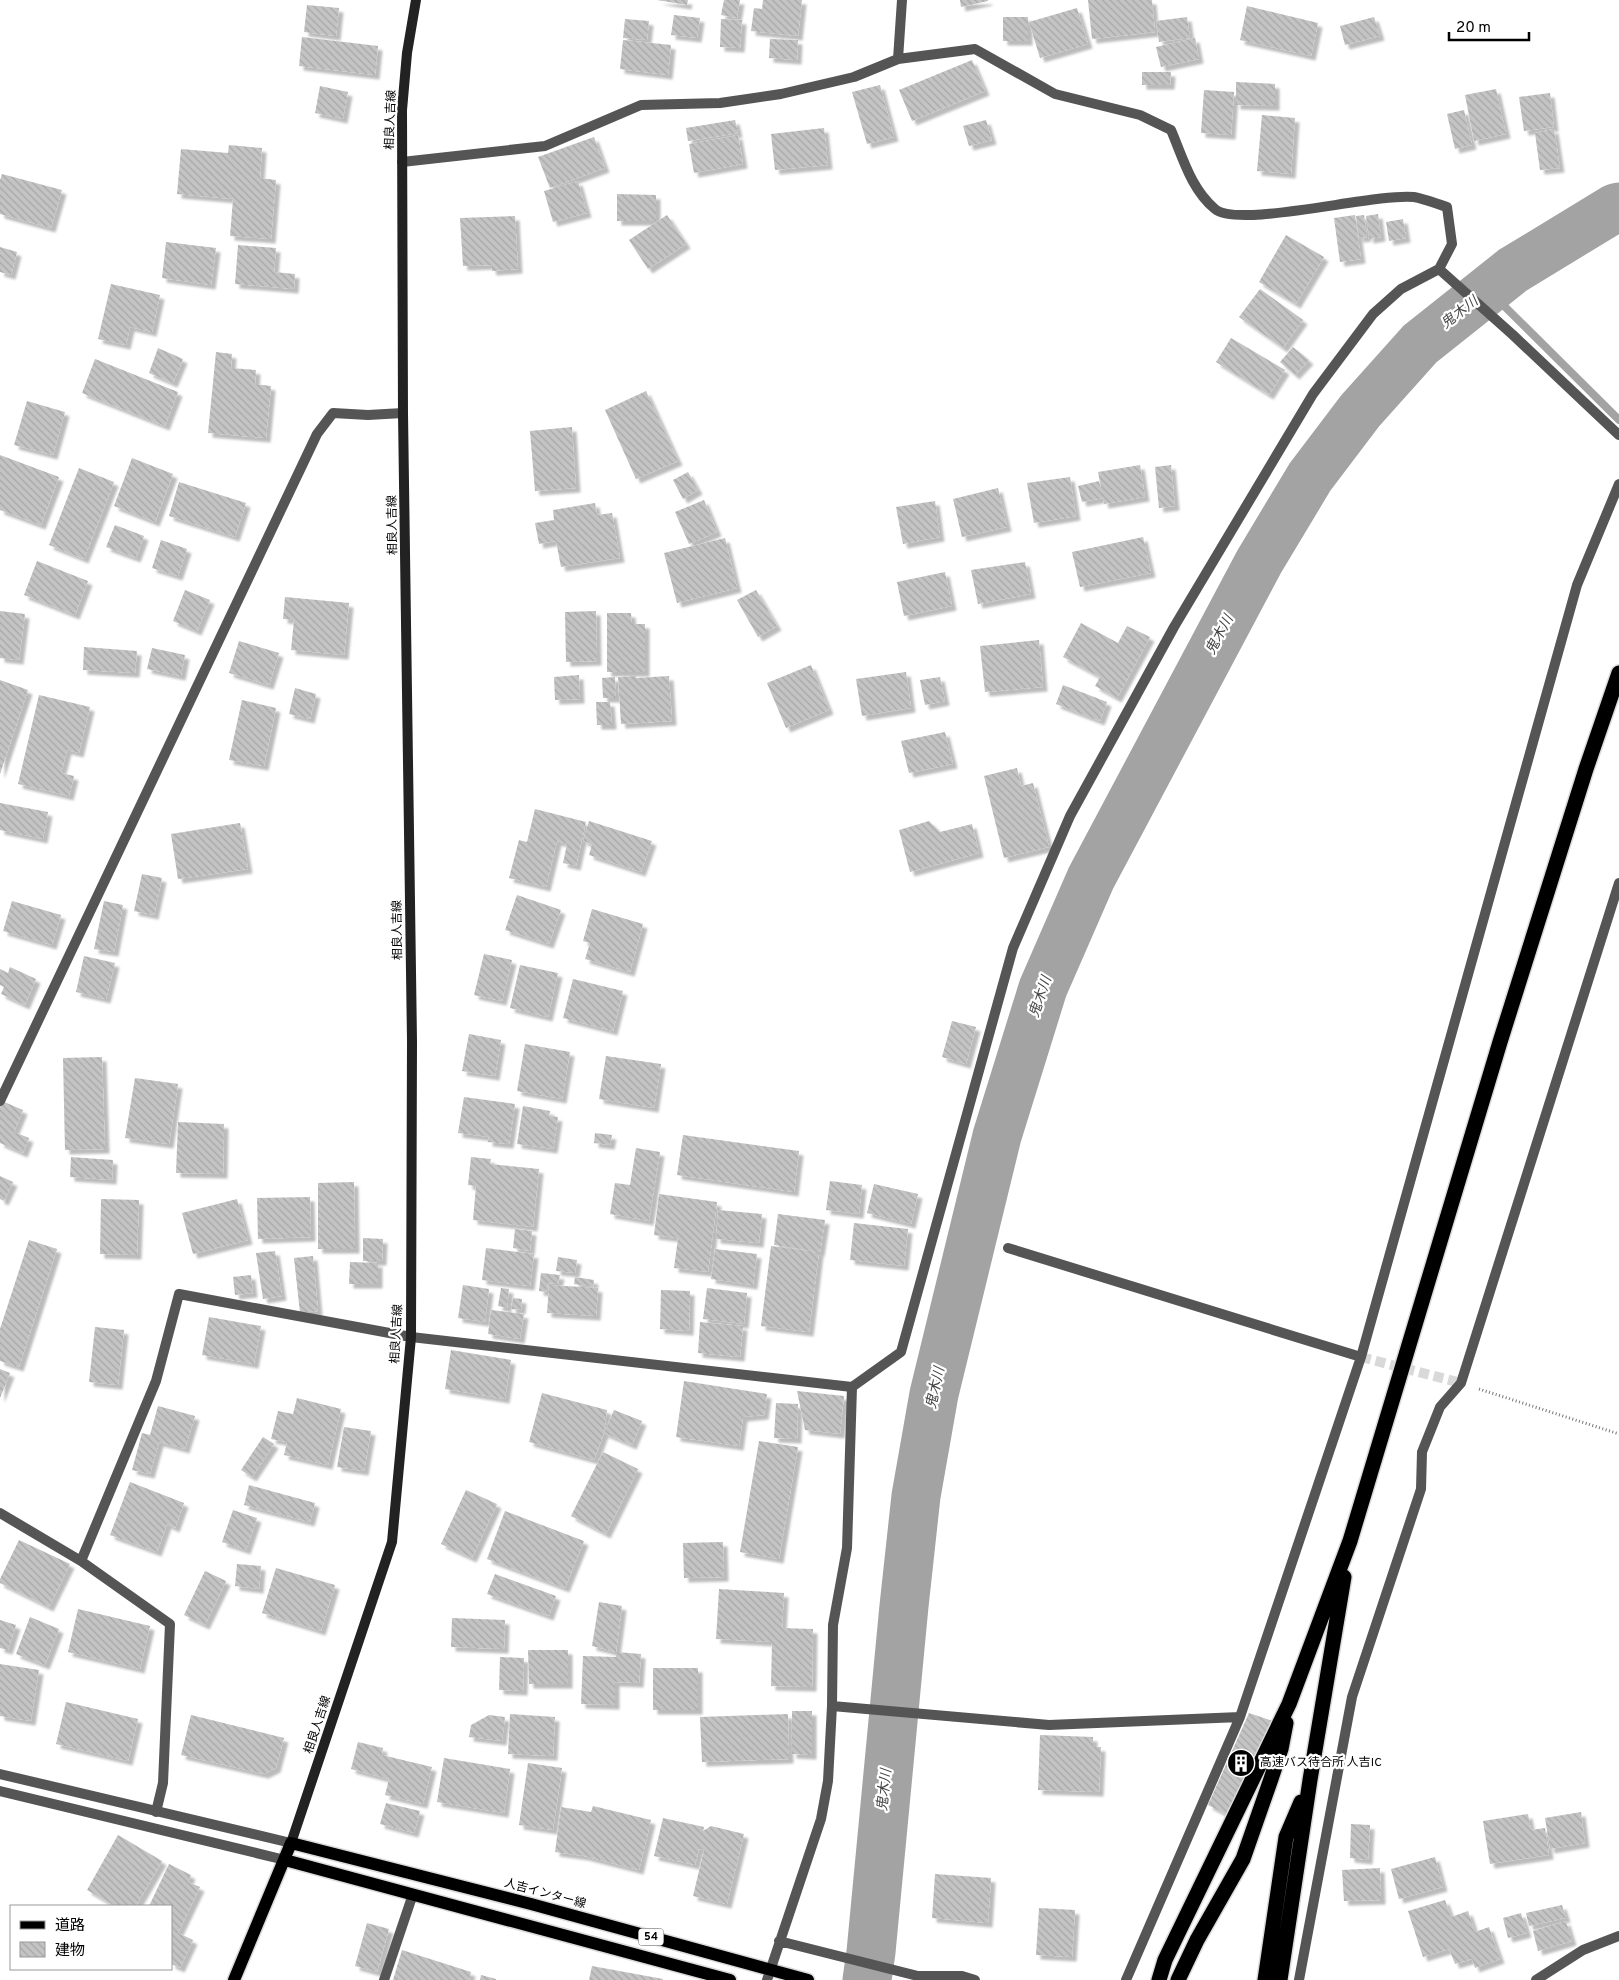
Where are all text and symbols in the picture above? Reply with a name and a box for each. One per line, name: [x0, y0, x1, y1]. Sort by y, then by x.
scale bar: [1449, 10, 1529, 42]
text: 20 m: [1456, 19, 1491, 38]
street label: 相良人吉線: [382, 90, 400, 150]
water label: 鬼木川: [1438, 292, 1483, 333]
street label: 相良人吉線: [384, 495, 402, 555]
water label: 鬼木川: [1203, 611, 1238, 658]
street label: 相良人吉線: [389, 900, 407, 960]
water label: 鬼木川: [1026, 972, 1057, 1020]
street label: 相良人吉線: [387, 1304, 407, 1364]
water label: 鬼木川: [923, 1364, 949, 1410]
street label: 相良人吉線: [301, 1694, 335, 1756]
building icon: 高速バス待合所 人吉IC: [1226, 1748, 1256, 1778]
place label: 高速バス待合所 人吉IC: [1260, 1755, 1382, 1771]
water label: 鬼木川: [874, 1766, 896, 1812]
street label: 人吉インター線: [502, 1875, 588, 1913]
legend: [10, 1905, 172, 1970]
text: 道路: [55, 1917, 85, 1936]
road number: 54: [638, 1928, 664, 1945]
text: 建物: [55, 1942, 85, 1961]

